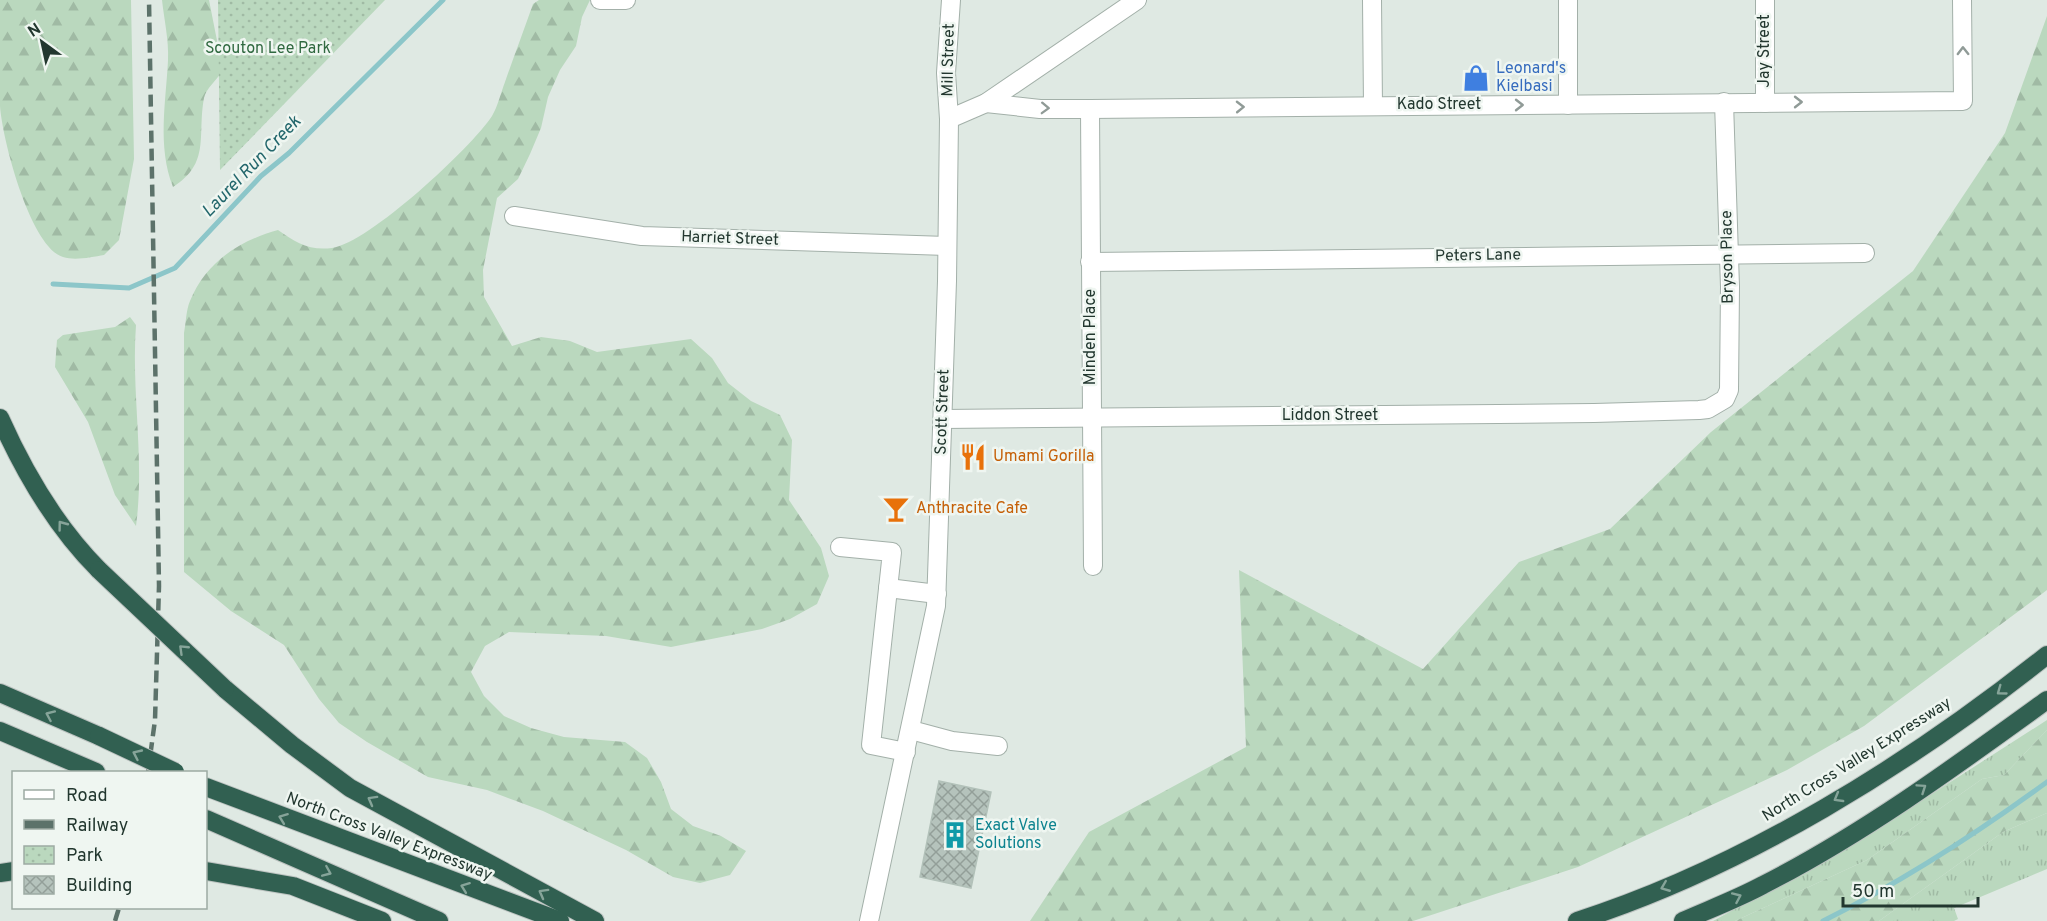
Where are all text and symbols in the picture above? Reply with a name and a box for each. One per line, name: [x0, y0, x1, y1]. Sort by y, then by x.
north arrow: [12, 12, 72, 72]
street label: Jay Street: [1755, 14, 1775, 88]
text: N: [25, 20, 45, 43]
street label: Mill Street: [938, 23, 960, 97]
park label: Scouton Lee Park: [205, 39, 331, 59]
one-way arrow: [1957, 46, 1969, 55]
place label: Leonard's Kielbasi: [1496, 59, 1566, 97]
shop icon: Leonard's Kielbasi: [1461, 63, 1491, 93]
street label: Kado Street: [1397, 95, 1481, 115]
one-way arrow: [1793, 96, 1802, 109]
one-way arrow: [1514, 99, 1523, 111]
one-way arrow: [1235, 101, 1244, 113]
one-way arrow: [1040, 102, 1049, 115]
water label: Laurel Run Creek: [197, 110, 307, 223]
street label: Bryson Place: [1717, 210, 1739, 304]
street label: Harriet Street: [681, 227, 779, 251]
street label: Peters Lane: [1435, 245, 1521, 267]
street label: Minden Place: [1081, 289, 1101, 385]
street label: Scott Street: [932, 369, 954, 455]
street label: Liddon Street: [1282, 406, 1378, 426]
restaurant icon: Umami Gorilla: [958, 442, 988, 472]
place label: Umami Gorilla: [993, 447, 1095, 467]
bar icon: Anthracite Cafe: [881, 494, 911, 524]
place label: Anthracite Cafe: [916, 499, 1028, 519]
one-way arrow: [58, 521, 69, 532]
one-way arrow: [179, 645, 189, 656]
one-way arrow: [1996, 684, 2007, 695]
street label: North Cross Valley Expressway: [1759, 693, 1955, 827]
one-way arrow: [45, 710, 56, 722]
one-way arrow: [133, 750, 144, 762]
legend: [12, 771, 207, 909]
one-way arrow: [1916, 784, 1927, 795]
text: Road: [66, 785, 108, 808]
street label: North Cross Valley Expressway: [283, 788, 495, 886]
one-way arrow: [1834, 791, 1844, 802]
one-way arrow: [368, 796, 378, 807]
one-way arrow: [278, 813, 289, 825]
text: Railway: [66, 815, 128, 838]
place label: Exact Valve Solutions: [975, 816, 1057, 854]
building icon: Exact Valve Solutions: [940, 820, 970, 850]
text: Park: [66, 845, 103, 868]
one-way arrow: [321, 865, 332, 877]
scale bar: [1843, 870, 1978, 908]
text: Building: [66, 875, 132, 898]
one-way arrow: [1660, 880, 1671, 892]
text: 50 m: [1852, 881, 1894, 904]
one-way arrow: [461, 882, 471, 895]
one-way arrow: [539, 889, 550, 900]
one-way arrow: [1730, 892, 1741, 904]

